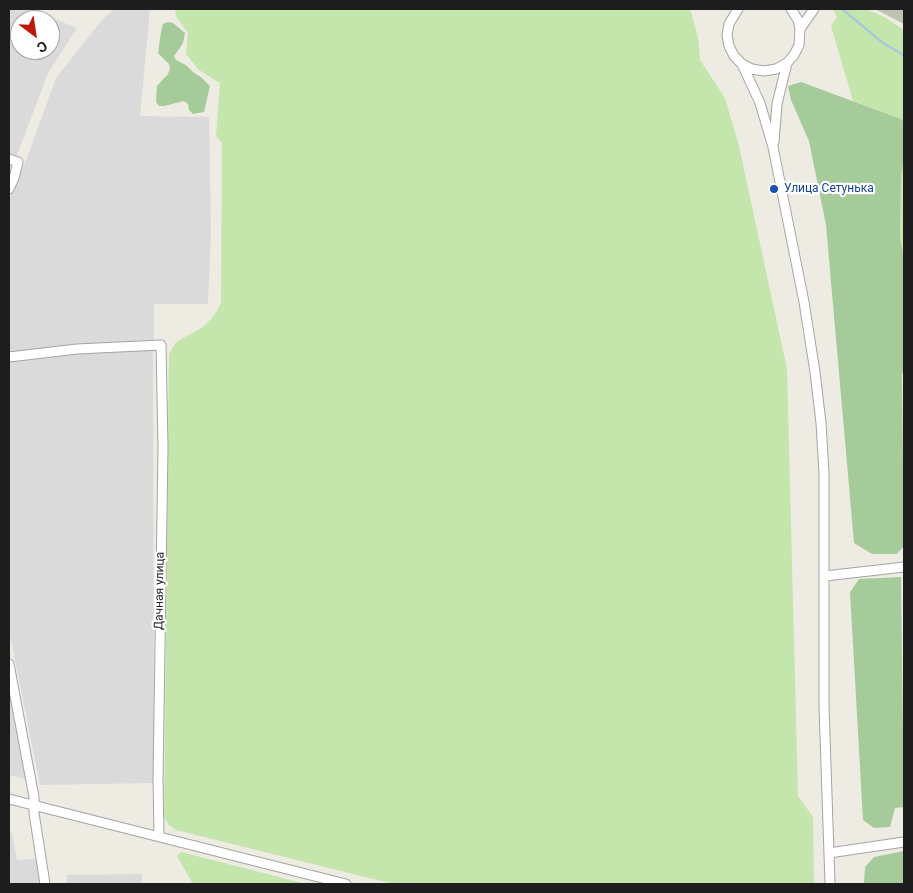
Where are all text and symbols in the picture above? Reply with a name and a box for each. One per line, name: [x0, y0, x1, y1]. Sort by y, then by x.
north arrow: [10, 10, 60, 60]
text: С: [34, 38, 50, 56]
place label: Улица Сетунька: [784, 182, 874, 196]
marker: Улица Сетунька: [768, 183, 780, 195]
street label: Дачная улица: [152, 552, 168, 630]

